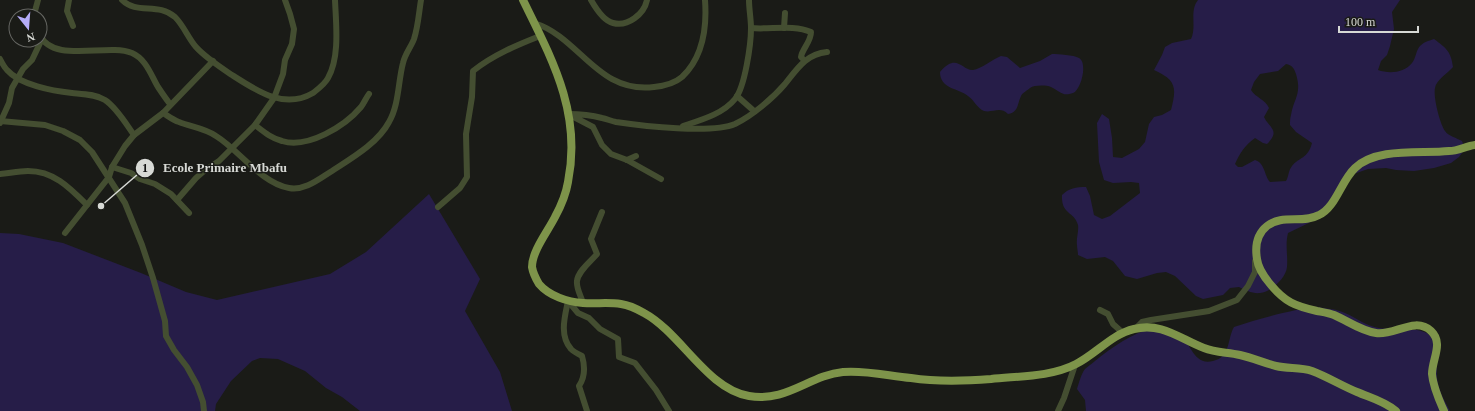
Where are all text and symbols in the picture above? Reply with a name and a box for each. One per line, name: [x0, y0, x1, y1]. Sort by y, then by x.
north arrow: [8, 8, 48, 48]
scale bar: [1339, 8, 1418, 34]
text: 100 m: [1345, 15, 1376, 29]
text: N: [25, 31, 36, 44]
callout: Ecole Primaire Mbafu: [135, 155, 295, 180]
text: Ecole Primaire Mbafu: [163, 160, 287, 175]
text: 1: [142, 161, 148, 175]

